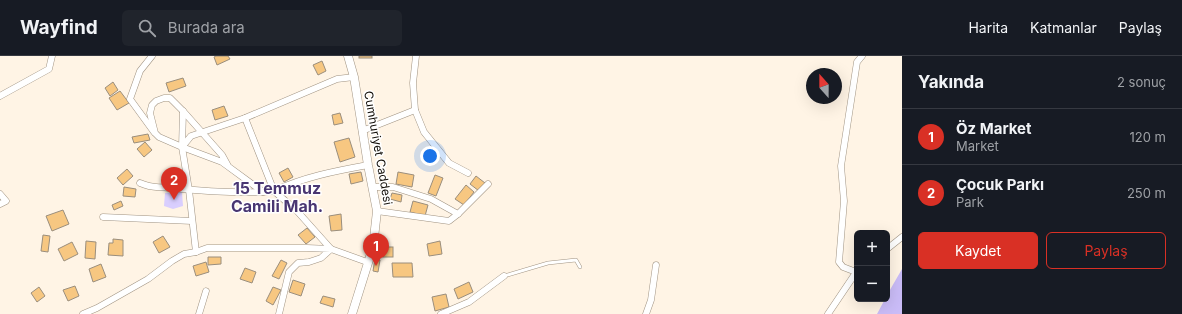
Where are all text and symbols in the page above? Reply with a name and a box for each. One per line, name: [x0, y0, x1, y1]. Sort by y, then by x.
search box: [122, 10, 402, 46]
text: Wayfind: [20, 16, 98, 39]
icon: search: [136, 17, 158, 39]
text: Burada ara: [168, 18, 245, 37]
text: Harita: [968, 19, 1008, 36]
text: Katmanlar: [1030, 19, 1097, 36]
text: Paylaş: [1119, 19, 1162, 36]
north arrow: [806, 68, 842, 104]
text: Yakında: [918, 72, 984, 92]
text: 2 sonuç: [1117, 74, 1166, 90]
street label: Cumhuriyet Caddesi: [361, 90, 396, 206]
text: Öz Market: [956, 119, 1032, 138]
text: 1: [928, 129, 934, 145]
text: 120 m: [1130, 129, 1166, 145]
text: Market: [956, 138, 999, 154]
your location: [420, 146, 440, 166]
pin: 2: [161, 167, 187, 200]
text: Çocuk Parkı: [956, 175, 1044, 194]
district label: 15 Temmuz Camili Mah.: [231, 178, 323, 216]
text: 2: [927, 185, 935, 201]
text: 250 m: [1127, 185, 1166, 201]
text: Park: [956, 194, 984, 210]
map controls: [854, 230, 890, 302]
button: +: [854, 230, 890, 266]
button: Kaydet: [918, 232, 1038, 269]
button: Paylaş: [1046, 232, 1166, 269]
pin: 1: [363, 233, 389, 266]
button: −: [854, 266, 890, 302]

